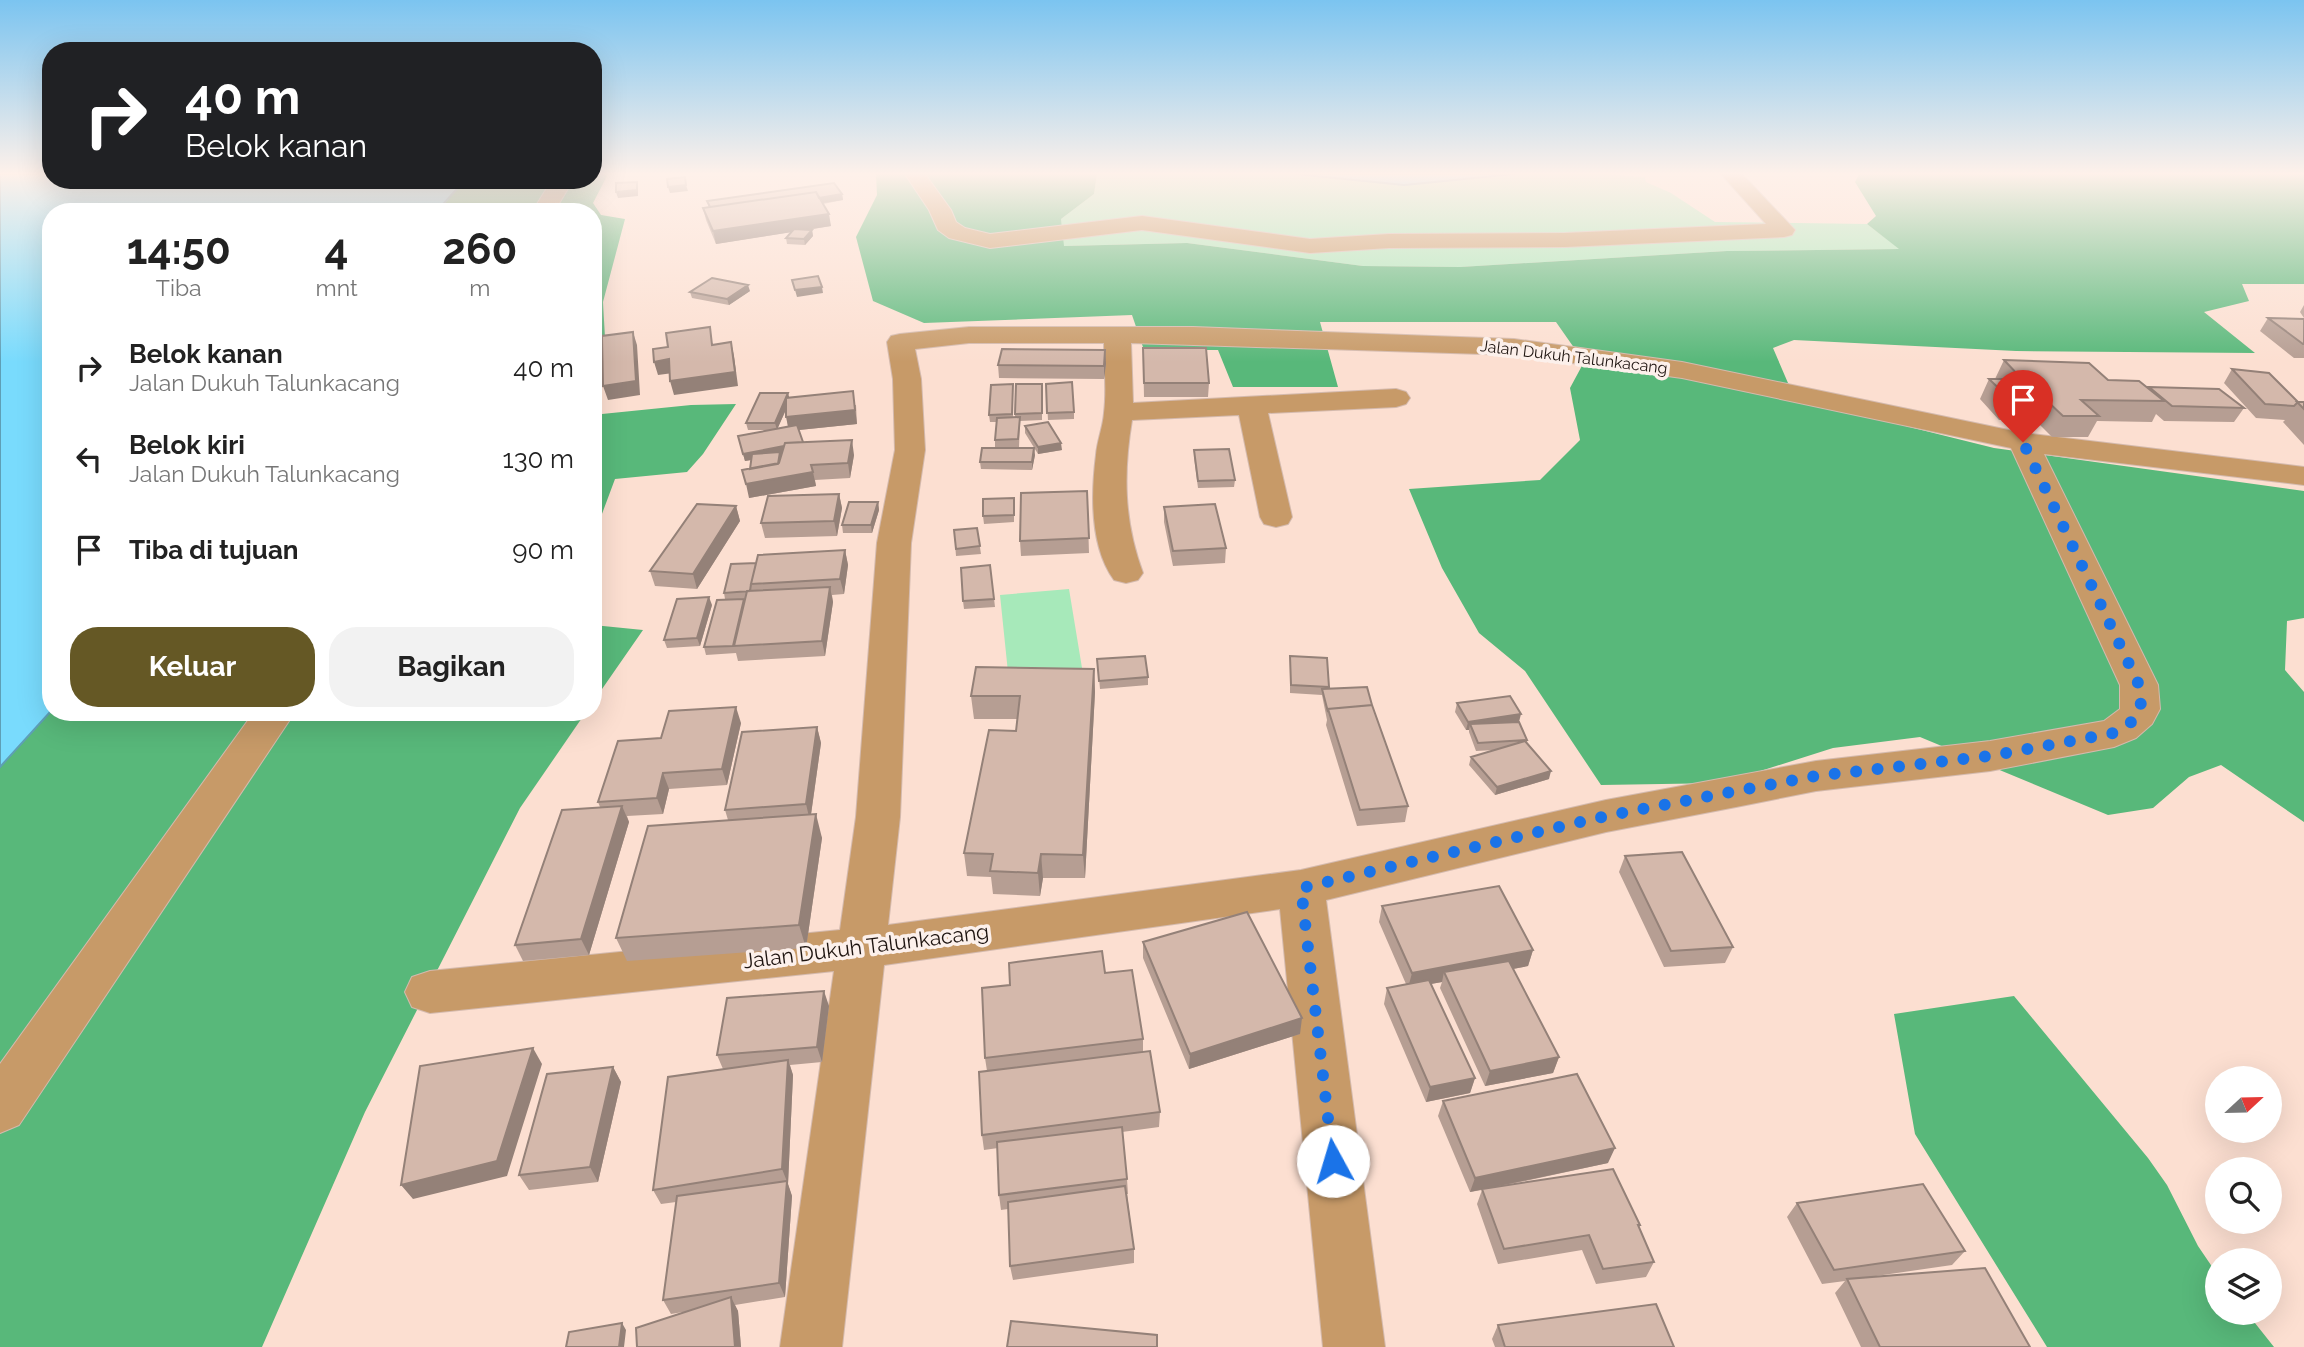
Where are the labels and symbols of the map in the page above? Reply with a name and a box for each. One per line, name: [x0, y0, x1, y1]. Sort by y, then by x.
street label: Jalan Dukuh Talunkacang: [1479, 336, 1669, 378]
pin: [1993, 370, 2053, 442]
street label: Jalan Dukuh Talunkacang: [742, 919, 990, 973]
north arrow: [2205, 1066, 2282, 1143]
position arrow: [1296, 1124, 1370, 1198]

